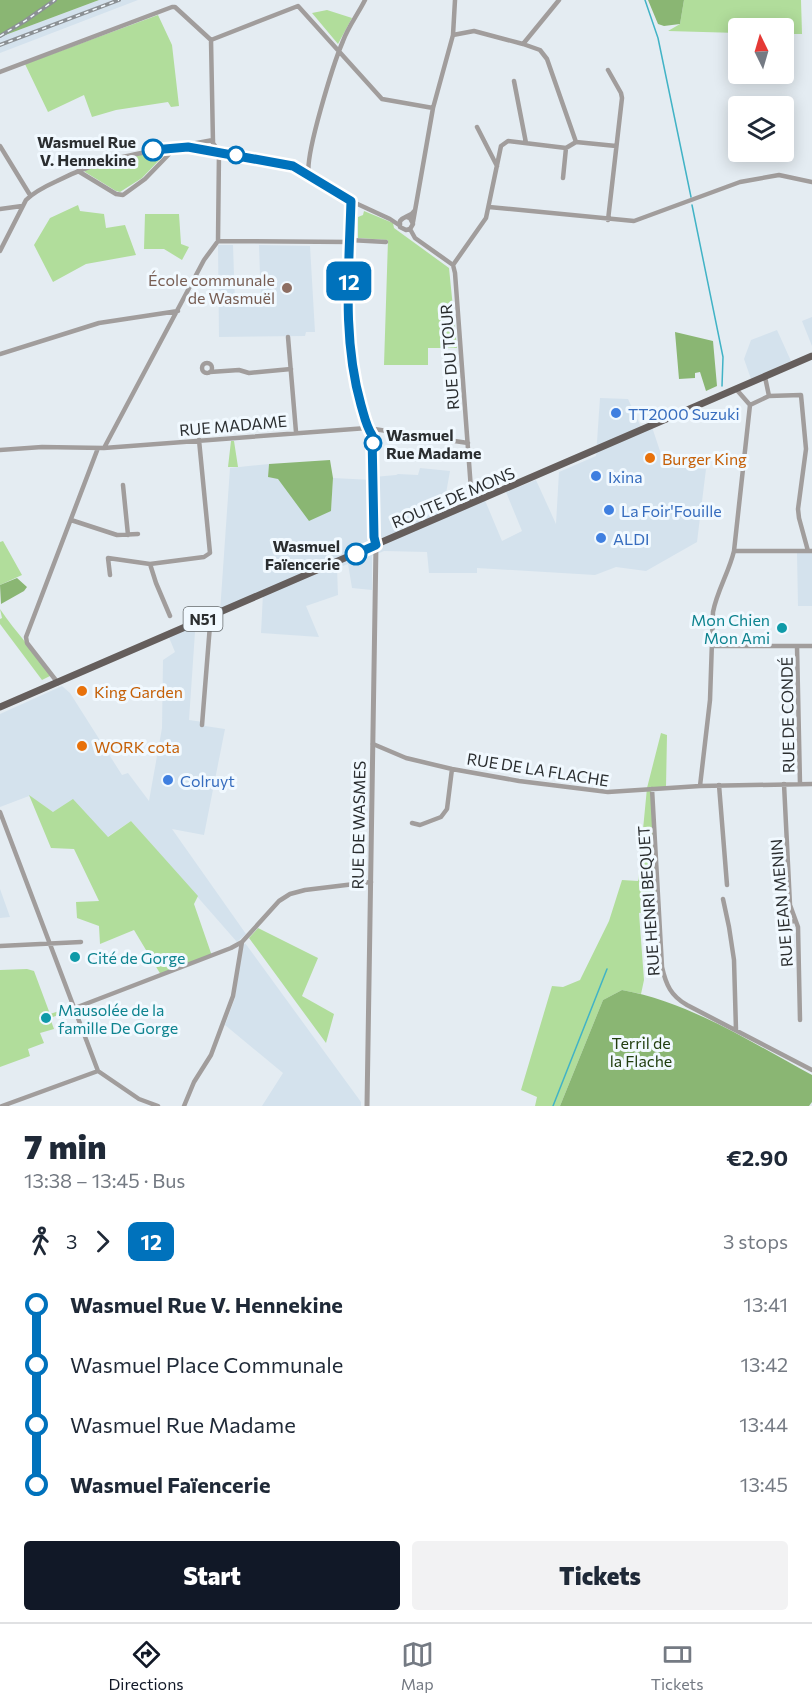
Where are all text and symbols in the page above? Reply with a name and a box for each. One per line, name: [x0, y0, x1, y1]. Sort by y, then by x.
north arrow: [728, 18, 794, 84]
map controls: [728, 18, 794, 162]
button: layers: [728, 96, 794, 162]
place label: Wasmuel Rue V. Hennekine: [37, 132, 136, 169]
marker: Wasmuel Rue V. Hennekine: [142, 139, 164, 161]
unlabelled marker: [227, 146, 245, 164]
line badge: 12: [322, 262, 376, 300]
text: 12: [338, 269, 360, 294]
place label: École communale de Wasmuël: [148, 270, 275, 307]
marker: École communale de Wasmuël: [280, 281, 294, 295]
street label: RUE DU TOUR: [436, 303, 462, 411]
place label: TT2000 Suzuki: [628, 404, 740, 423]
marker: TT2000 Suzuki: [609, 406, 623, 420]
street label: RUE MADAME: [178, 411, 288, 439]
place label: Wasmuel Rue Madame: [386, 425, 481, 462]
marker: Wasmuel Rue Madame: [364, 434, 382, 452]
place label: Burger King: [662, 449, 747, 468]
marker: Burger King: [643, 451, 657, 465]
street label: ROUTE DE MONS: [389, 462, 517, 532]
place label: Ixina: [608, 467, 643, 486]
marker: Ixina: [589, 469, 603, 483]
place label: La Foir'Fouille: [621, 501, 722, 520]
marker: La Foir'Fouille: [602, 503, 616, 517]
place label: ALDI: [613, 529, 649, 548]
marker: ALDI: [594, 531, 608, 545]
place label: Wasmuel Faïencerie: [265, 536, 340, 573]
marker: Wasmuel Faïencerie: [345, 543, 367, 565]
road number: N51: [184, 607, 222, 631]
place label: Mon Chien Mon Ami: [691, 610, 770, 647]
marker: Mon Chien Mon Ami: [775, 621, 789, 635]
street label: RUE DE CONDÉ: [776, 657, 798, 773]
place label: King Garden: [94, 682, 183, 701]
marker: King Garden: [75, 684, 89, 698]
place label: WORK cota: [94, 737, 180, 756]
marker: WORK cota: [75, 739, 89, 753]
street label: RUE DE LA FLACHE: [466, 748, 610, 790]
street label: RUE DE WASMES: [347, 760, 369, 890]
place label: Colruyt: [180, 771, 235, 790]
marker: Colruyt: [161, 773, 175, 787]
street label: RUE HENRI BEQUET: [633, 825, 663, 977]
street label: RUE JEAN MENIN: [766, 838, 796, 968]
place label: Cité de Gorge: [87, 948, 185, 967]
marker: Cité de Gorge: [68, 950, 82, 964]
place label: Mausolée de la famille De Gorge: [58, 1000, 178, 1037]
marker: Mausolée de la famille De Gorge: [39, 1011, 53, 1025]
park label: Terril de la Flache: [610, 1033, 672, 1070]
text: 7 min: [24, 1125, 106, 1166]
text: €2.90: [726, 1144, 788, 1171]
text: 13:38 – 13:45 · Bus: [24, 1168, 185, 1192]
icon: walk: [24, 1225, 57, 1258]
icon: forward: [86, 1225, 119, 1258]
text: 3: [66, 1229, 77, 1253]
text: 12: [140, 1229, 162, 1254]
text: 3 stops: [723, 1229, 788, 1253]
text: Wasmuel Rue V. Hennekine: [70, 1291, 343, 1318]
text: 13:41: [743, 1292, 788, 1316]
text: Wasmuel Place Communale: [70, 1351, 343, 1378]
text: 13:42: [741, 1352, 788, 1376]
text: Wasmuel Rue Madame: [70, 1411, 296, 1438]
text: 13:44: [739, 1412, 788, 1436]
text: Wasmuel Faïencerie: [70, 1471, 270, 1498]
text: 13:45: [740, 1472, 788, 1496]
button: Start: [24, 1541, 400, 1610]
button: Tickets: [412, 1541, 788, 1610]
tab: Directions: [109, 1638, 184, 1693]
tab: Map: [401, 1638, 434, 1693]
tab: Tickets: [651, 1638, 703, 1693]

